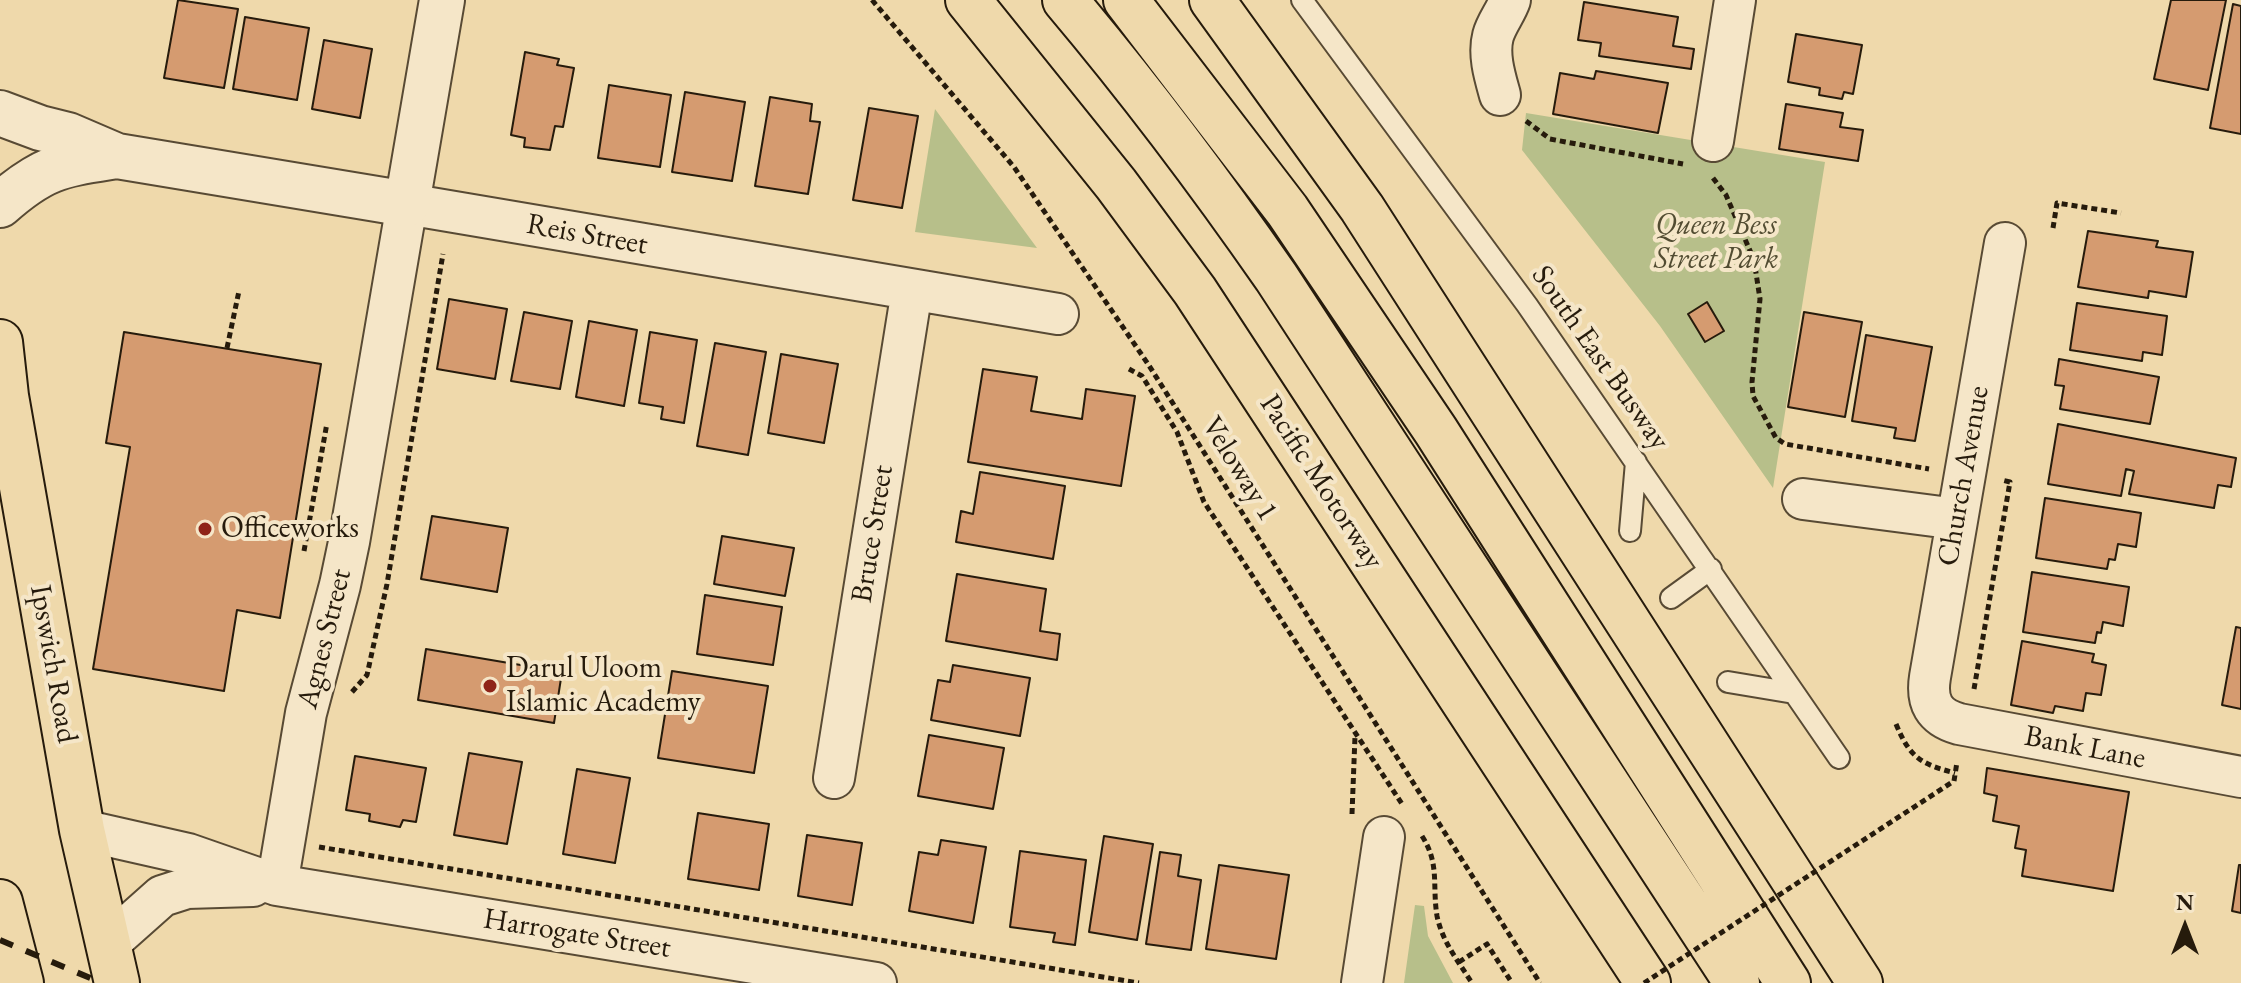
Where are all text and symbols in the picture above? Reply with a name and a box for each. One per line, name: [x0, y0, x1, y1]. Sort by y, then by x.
street label: Reis Street: [524, 207, 650, 263]
park label: Queen Bess Street Park: [1654, 208, 1778, 278]
street label: South East Busway: [1523, 259, 1677, 457]
street label: Church Avenue: [1930, 383, 1998, 569]
street label: Pacific Motorway: [1251, 388, 1391, 576]
street label: Veloway 1: [1193, 410, 1285, 528]
street label: Bruce Street: [844, 463, 902, 605]
place label: Officeworks: [221, 511, 359, 547]
marker: Officeworks: [196, 520, 214, 538]
street label: Agnes Street: [290, 565, 360, 713]
street label: Ipswich Road: [21, 582, 85, 746]
place label: Darul Uloom Islamic Academy: [506, 651, 701, 722]
marker: Darul Uloom Islamic Academy: [481, 677, 499, 695]
street label: Bank Lane: [2021, 719, 2149, 777]
north arrow: [2145, 887, 2225, 967]
text: N: [2176, 888, 2194, 917]
street label: Harrogate Street: [481, 901, 673, 967]

